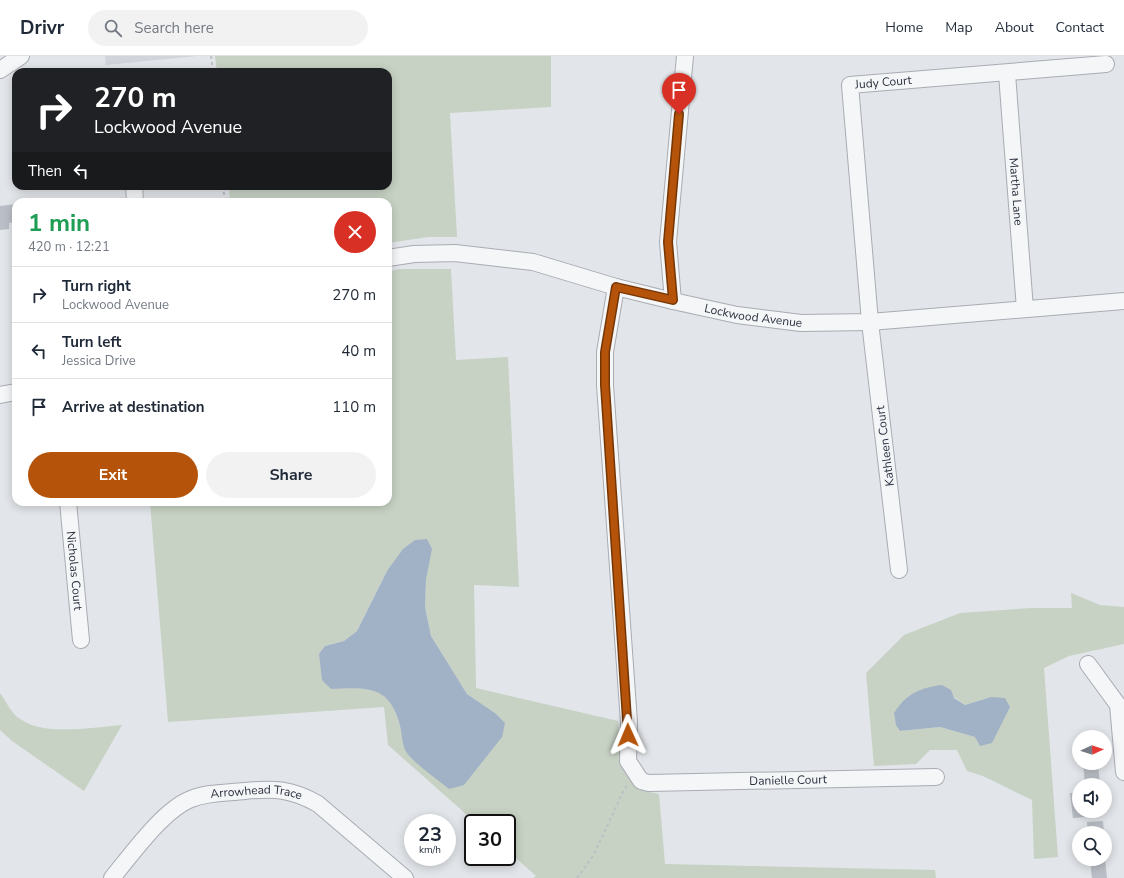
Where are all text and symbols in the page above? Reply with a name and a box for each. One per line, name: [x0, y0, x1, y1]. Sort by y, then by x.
search box: [88, 10, 368, 46]
text: Drivr: [20, 15, 64, 41]
icon: search: [102, 17, 124, 39]
text: Search here: [134, 18, 214, 38]
text: Home: [885, 18, 923, 37]
text: Map: [945, 18, 973, 37]
text: About: [995, 18, 1034, 37]
text: Contact: [1056, 18, 1104, 37]
street label: Judy Court: [853, 72, 913, 93]
pin: [662, 73, 696, 114]
text: 270 m: [94, 79, 177, 117]
icon: arrive: [668, 79, 690, 101]
icon: right: [28, 84, 80, 136]
text: Lockwood Avenue: [94, 115, 242, 139]
street label: Martha Lane: [1005, 157, 1027, 226]
icon: left: [70, 160, 92, 182]
text: Then: [28, 161, 62, 181]
text: 1 min: [28, 207, 90, 239]
button: close: [334, 211, 376, 253]
text: 420 m · 12:21: [28, 238, 110, 256]
text: Turn right: [62, 276, 131, 296]
icon: right: [28, 284, 50, 306]
text: 270 m: [332, 285, 376, 305]
text: Lockwood Avenue: [62, 296, 169, 314]
street label: Lockwood Avenue: [703, 300, 803, 331]
text: Turn left: [62, 332, 121, 352]
icon: left: [28, 340, 50, 362]
text: 40 m: [341, 341, 376, 361]
text: Jessica Drive: [62, 352, 136, 370]
icon: arrive: [28, 396, 50, 418]
text: Arrive at destination: [62, 397, 205, 417]
text: 110 m: [332, 397, 376, 417]
street label: Kathleen Court: [872, 404, 898, 487]
button: Exit: [28, 452, 198, 498]
button: Share: [206, 452, 376, 498]
street label: Nicholas Court: [63, 530, 86, 612]
position arrow: [607, 714, 649, 756]
north arrow: [1072, 730, 1112, 770]
map controls: [1072, 730, 1112, 866]
street label: Danielle Court: [749, 771, 828, 789]
button: sound: [1072, 778, 1112, 818]
street label: Arrowhead Trace: [210, 782, 305, 804]
speed limit sign: 30: [464, 814, 516, 866]
text: 23: [418, 821, 442, 848]
button: search: [1072, 826, 1112, 866]
text: km/h: [419, 843, 441, 857]

